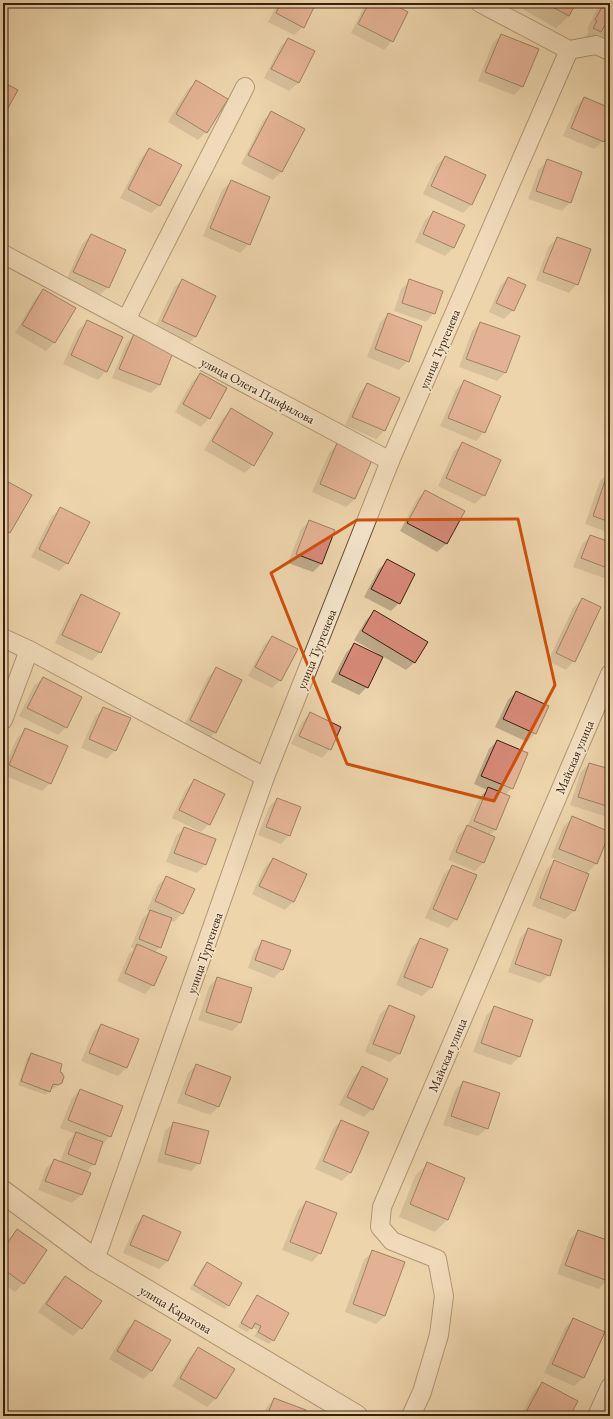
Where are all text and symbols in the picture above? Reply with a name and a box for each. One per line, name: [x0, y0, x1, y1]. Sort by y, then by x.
street label: улица Тургенева: [415, 306, 464, 392]
street label: улица Олега Панфилова: [198, 353, 318, 428]
street label: улица Тургенева: [293, 606, 341, 692]
street label: Майская улица: [551, 717, 598, 797]
street label: улица Тургенева: [183, 909, 227, 996]
street label: Майская улица: [424, 1015, 471, 1095]
street label: улица Каратова: [137, 1281, 215, 1338]

